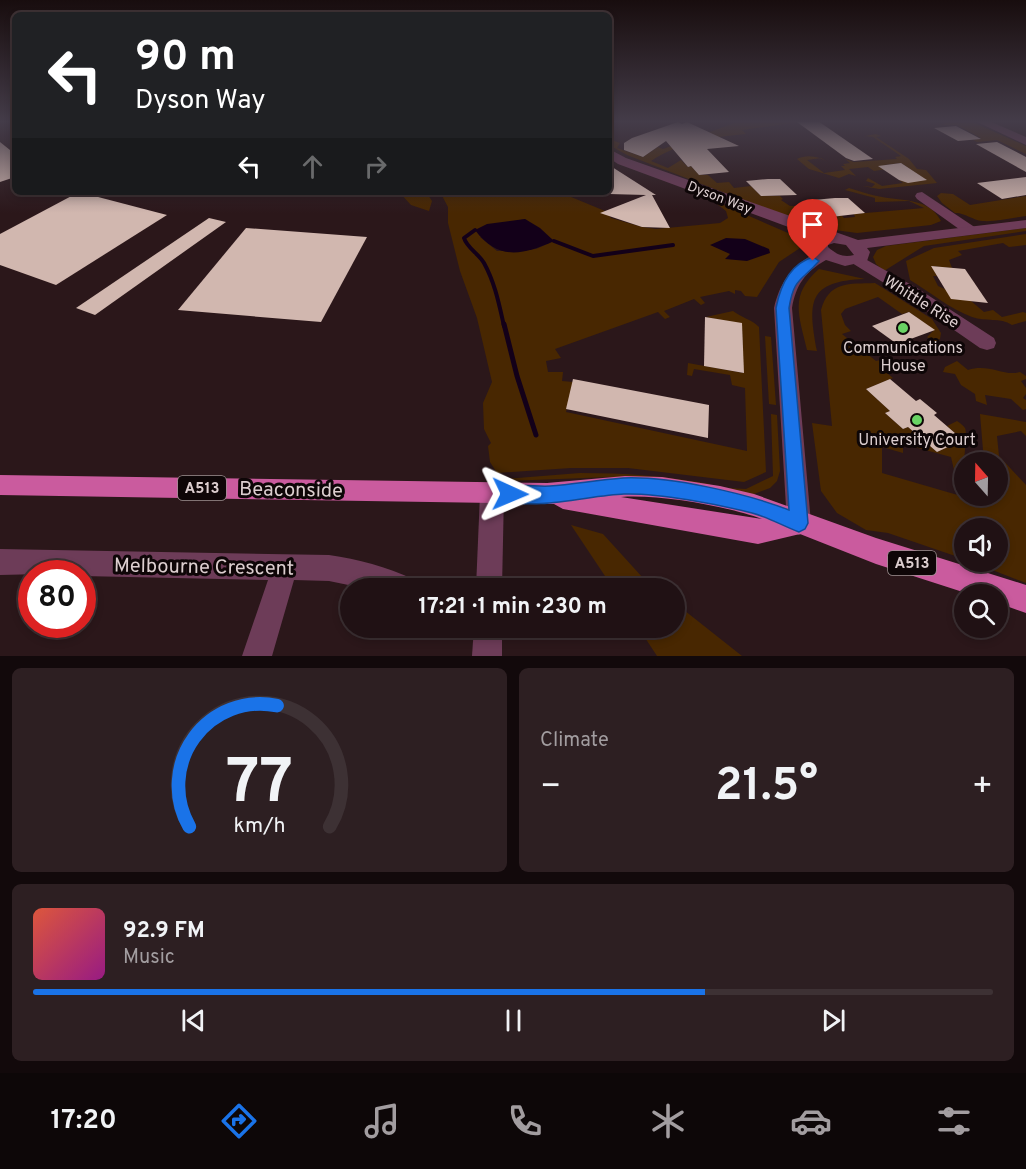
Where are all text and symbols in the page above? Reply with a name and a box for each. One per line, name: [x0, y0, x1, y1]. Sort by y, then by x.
text: 90 m: [135, 32, 236, 85]
icon: left: [36, 36, 114, 114]
text: Dyson Way: [135, 84, 266, 118]
icon: left: [233, 150, 266, 183]
icon: ahead: [296, 150, 329, 183]
icon: right: [359, 150, 392, 183]
street label: Dyson Way: [685, 178, 754, 218]
pin: [787, 199, 838, 261]
icon: arrive: [796, 208, 829, 241]
street label: Whittle Rise: [879, 272, 962, 334]
marker: Communications House: [896, 321, 910, 335]
place label: Communications House: [843, 339, 963, 377]
marker: University Court: [910, 413, 924, 427]
place label: University Court: [858, 431, 976, 451]
north arrow: [954, 452, 1008, 506]
map controls: [954, 452, 1008, 638]
position arrow: [478, 462, 542, 526]
road number: A513: [178, 476, 226, 500]
street label: Beaconside: [239, 477, 343, 505]
button: sound: [954, 518, 1008, 572]
road number: A513: [888, 551, 936, 575]
street label: Melbourne Crescent: [113, 553, 294, 583]
speed limit sign: 80: [18, 560, 96, 638]
button: search: [954, 584, 1008, 638]
text: 17:21 · 1 min · 230 m: [418, 594, 607, 621]
text: Climate: [540, 728, 609, 754]
text: 77: [226, 746, 293, 825]
text: 21.5°: [715, 759, 818, 816]
text: −: [540, 767, 561, 809]
text: +: [972, 767, 993, 809]
text: km/h: [233, 813, 286, 840]
text: 92.9 FM: [123, 918, 205, 945]
text: Music: [123, 945, 175, 971]
icon: previous: [177, 1004, 210, 1037]
icon: pause: [497, 1004, 530, 1037]
icon: next: [817, 1004, 850, 1037]
icon: directions: [218, 1100, 260, 1142]
icon: music: [361, 1100, 403, 1142]
icon: phone: [504, 1100, 546, 1142]
icon: climate: [647, 1100, 689, 1142]
icon: car: [790, 1100, 832, 1142]
icon: filters: [933, 1100, 975, 1142]
text: 17:20: [51, 1104, 117, 1138]

